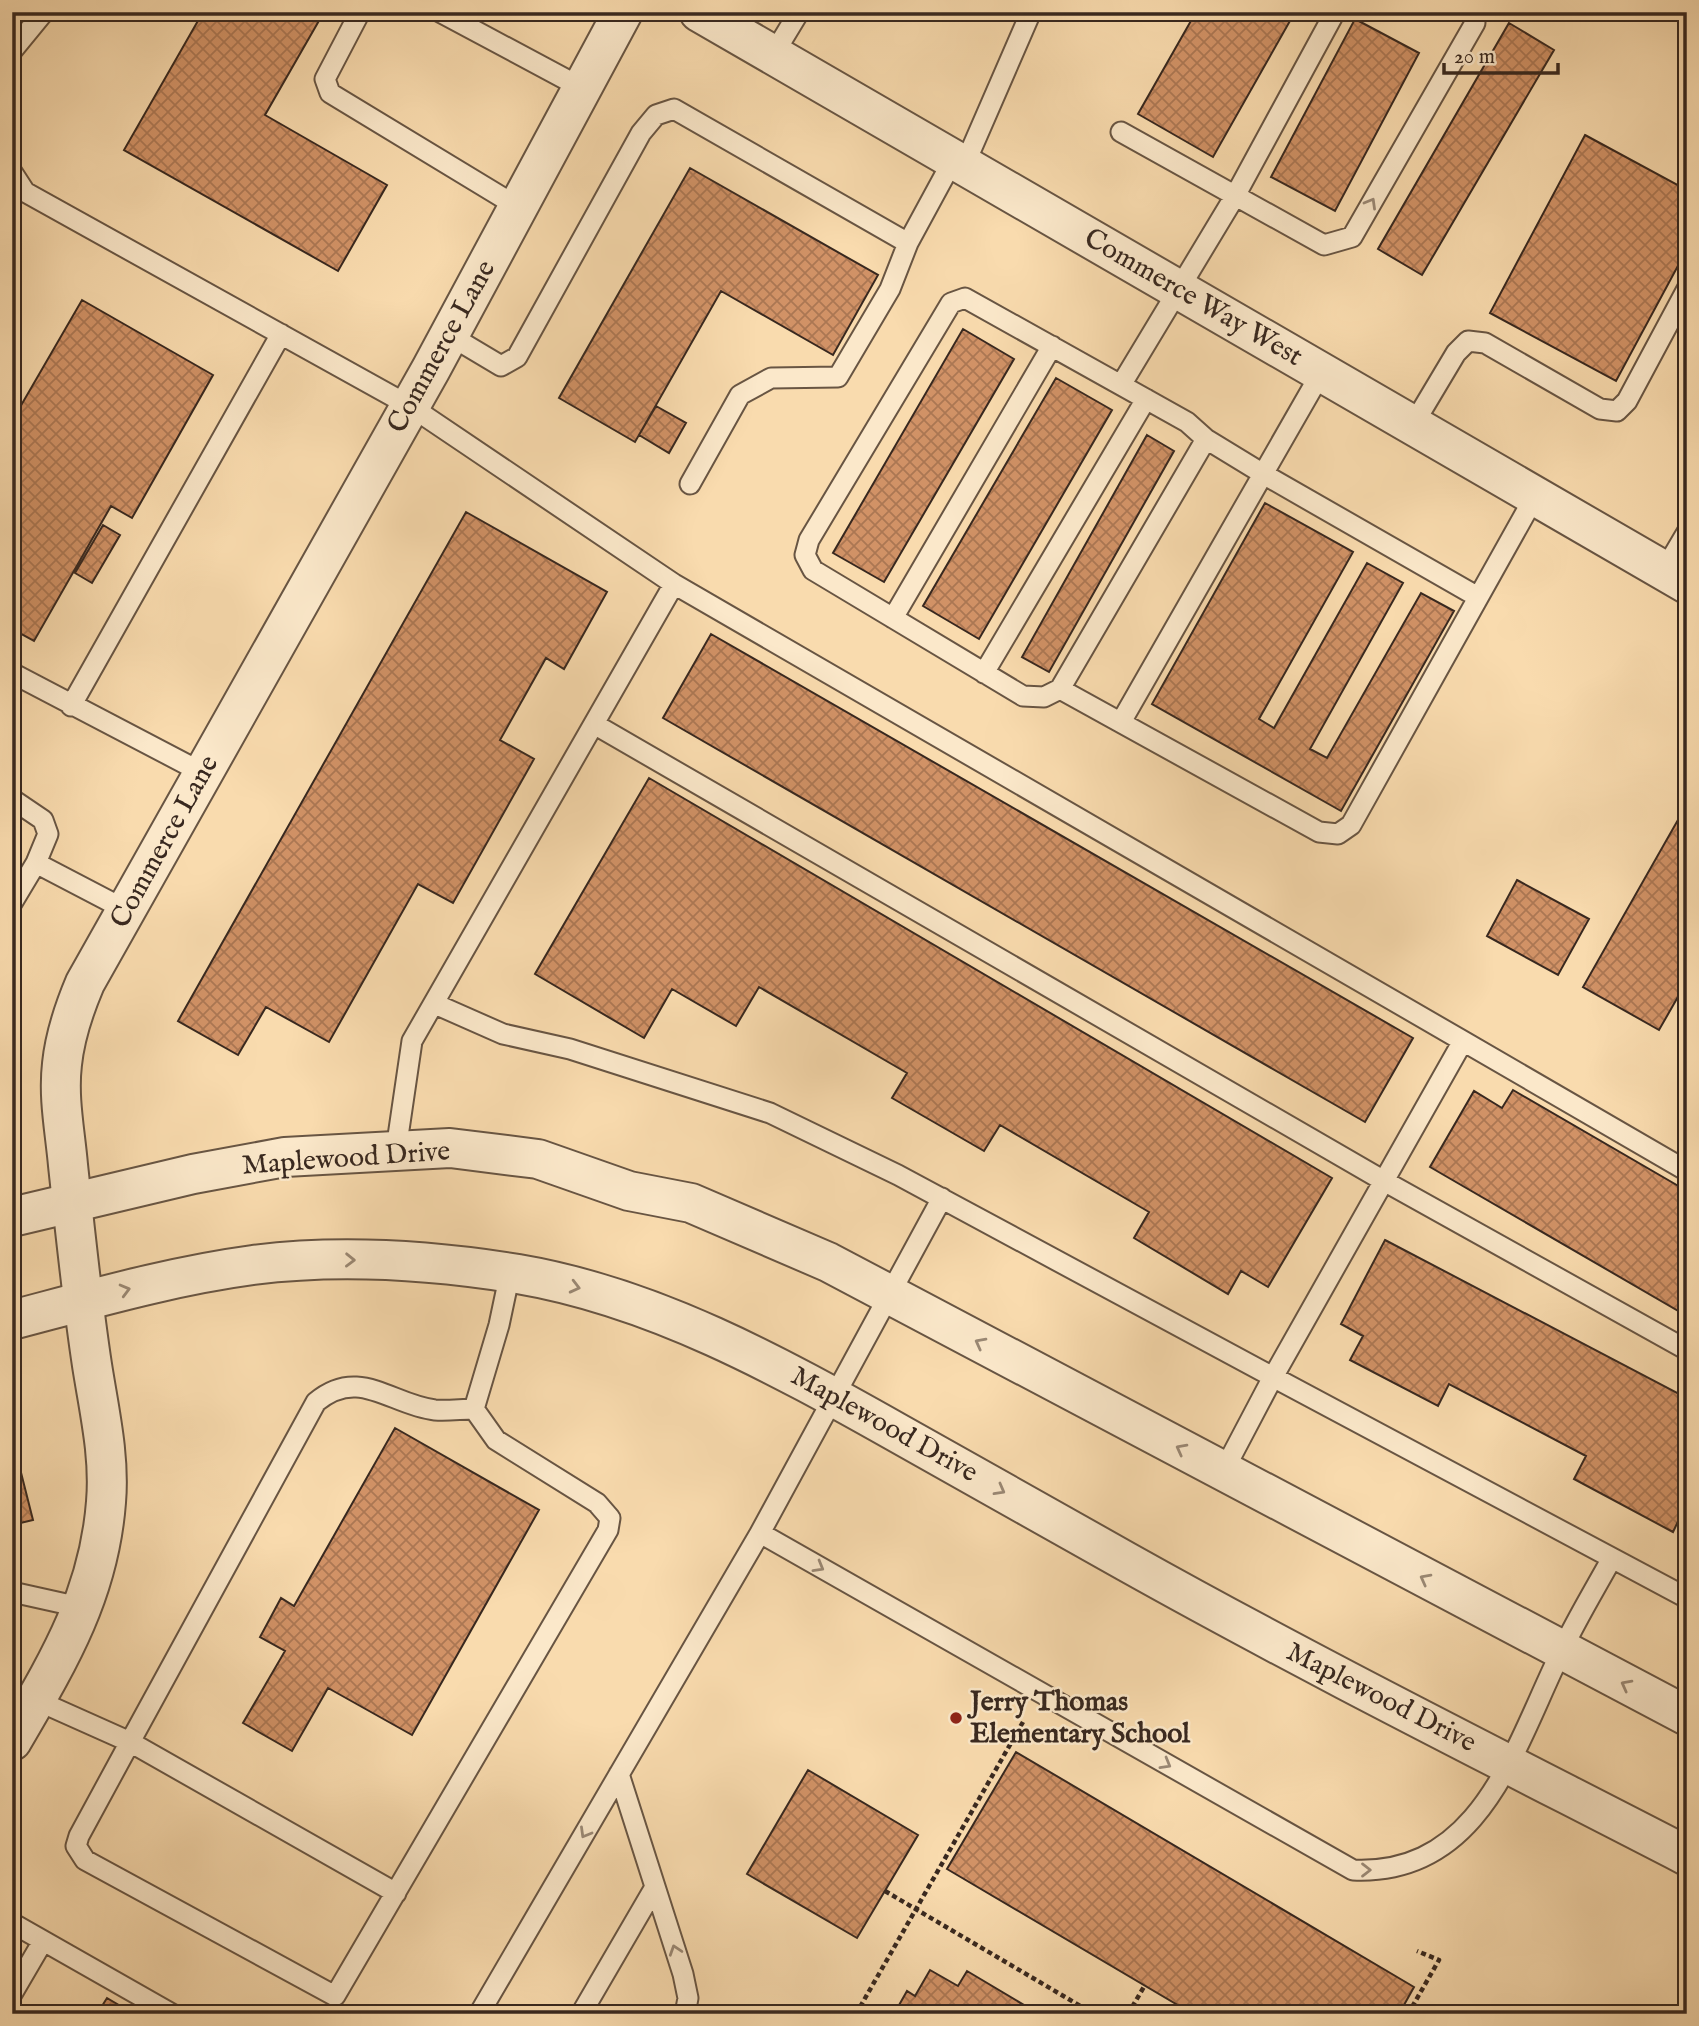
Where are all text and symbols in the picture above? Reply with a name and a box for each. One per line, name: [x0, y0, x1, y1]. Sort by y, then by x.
scale bar: [1444, 32, 1557, 76]
text: 20 m: [1454, 44, 1495, 71]
one-way arrow: [1363, 198, 1376, 211]
street label: Commerce Way West: [1077, 221, 1309, 375]
street label: Commerce Lane: [380, 254, 504, 440]
street label: Commerce Lane: [103, 749, 227, 935]
street label: Maplewood Drive: [241, 1134, 451, 1184]
one-way arrow: [346, 1252, 356, 1268]
one-way arrow: [569, 1279, 581, 1293]
one-way arrow: [119, 1284, 131, 1298]
one-way arrow: [975, 1337, 987, 1351]
street label: Maplewood Drive: [784, 1359, 984, 1491]
one-way arrow: [1175, 1444, 1188, 1458]
one-way arrow: [993, 1482, 1006, 1495]
one-way arrow: [812, 1559, 824, 1572]
one-way arrow: [1420, 1574, 1432, 1587]
street label: Maplewood Drive: [1280, 1635, 1482, 1761]
one-way arrow: [1621, 1679, 1633, 1693]
place label: Jerry Thomas Elementary School: [966, 1685, 1191, 1752]
marker: Jerry Thomas Elementary School: [948, 1710, 964, 1726]
one-way arrow: [1159, 1756, 1171, 1769]
one-way arrow: [580, 1826, 593, 1839]
one-way arrow: [1361, 1862, 1371, 1878]
one-way arrow: [669, 1944, 684, 1956]

